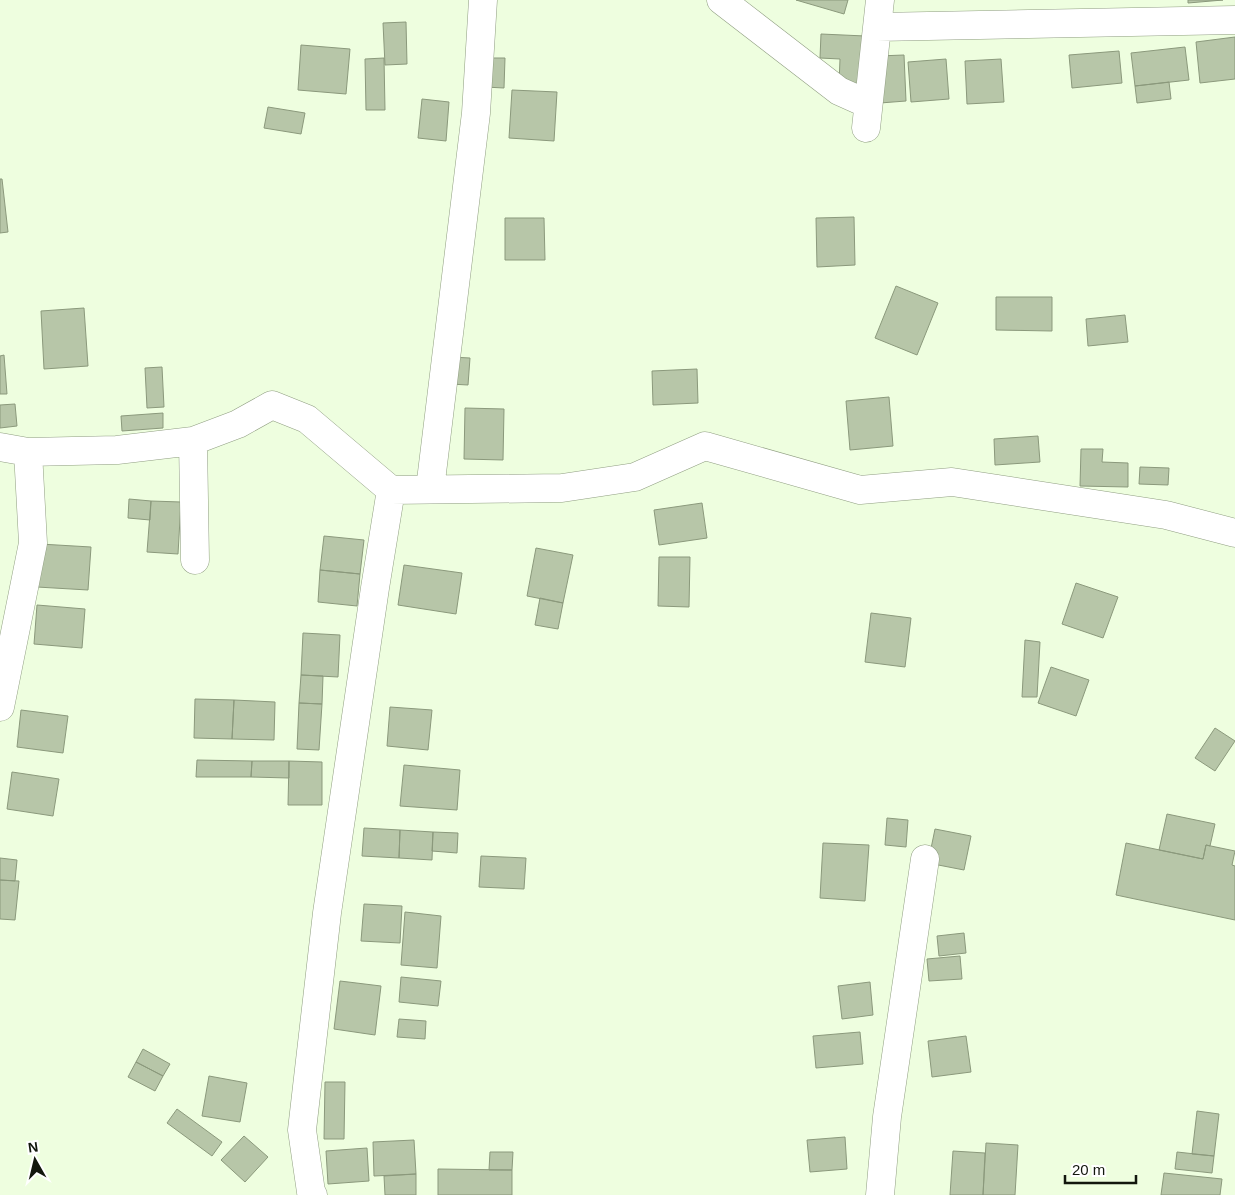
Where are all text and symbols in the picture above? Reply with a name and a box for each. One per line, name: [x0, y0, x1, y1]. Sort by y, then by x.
north arrow: [10, 1135, 60, 1185]
text: N: [27, 1138, 39, 1156]
scale bar: [1065, 1152, 1136, 1184]
text: 20 m: [1072, 1161, 1105, 1178]

